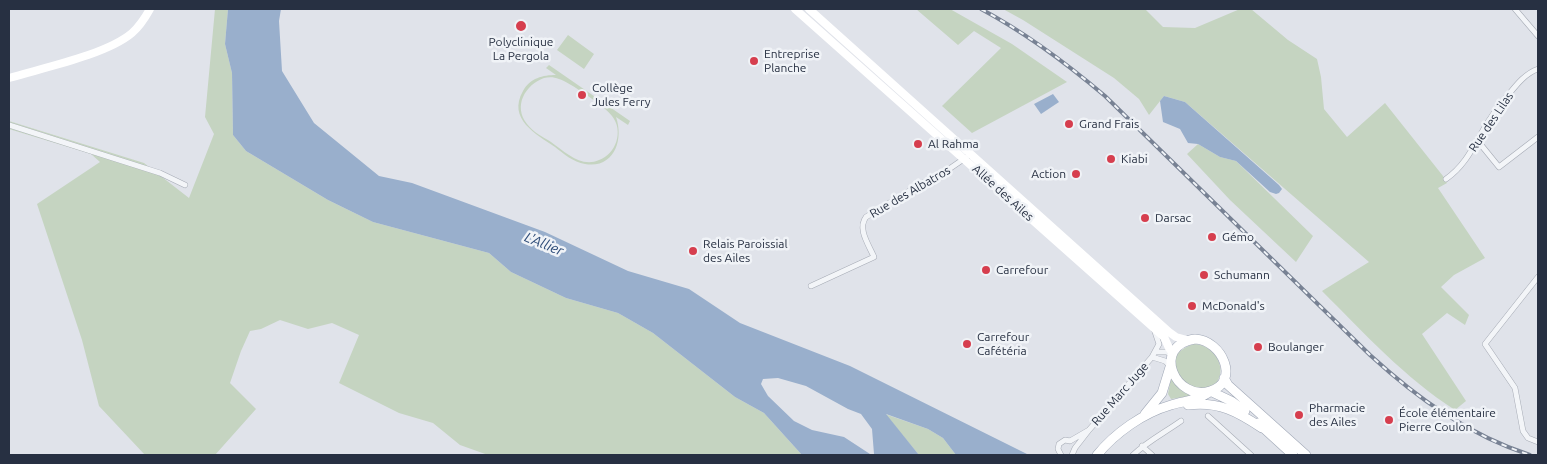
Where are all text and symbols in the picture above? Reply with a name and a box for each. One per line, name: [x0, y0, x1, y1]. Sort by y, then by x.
marker: Polyclinique La Pergola: [514, 19, 528, 33]
place label: Polyclinique La Pergola: [489, 35, 553, 63]
place label: Entreprise Planche: [764, 47, 820, 75]
marker: Entreprise Planche: [748, 55, 760, 67]
place label: Collège Jules Ferry: [592, 81, 651, 109]
marker: Collège Jules Ferry: [576, 89, 588, 101]
street label: Rue des Lilas: [1466, 89, 1516, 155]
place label: Grand Frais: [1079, 117, 1139, 131]
marker: Grand Frais: [1063, 118, 1075, 130]
place label: Al Rahma: [928, 137, 979, 151]
marker: Al Rahma: [912, 138, 924, 150]
place label: Kiabi: [1121, 152, 1148, 166]
marker: Kiabi: [1105, 153, 1117, 165]
street label: Allée des Ailes: [969, 162, 1037, 224]
street label: Rue des Albatros: [867, 163, 953, 221]
place label: Action: [1031, 167, 1066, 181]
marker: Action: [1070, 168, 1082, 180]
place label: Darsac: [1155, 211, 1191, 225]
marker: Darsac: [1139, 212, 1151, 224]
water label: L'Allier: [522, 229, 566, 259]
place label: Gémo: [1222, 230, 1254, 244]
marker: Gémo: [1206, 231, 1218, 243]
place label: Relais Paroissial des Ailes: [703, 237, 788, 265]
marker: Relais Paroissial des Ailes: [687, 245, 699, 257]
place label: Carrefour: [996, 263, 1048, 277]
marker: Carrefour: [980, 264, 992, 276]
place label: Schumann: [1214, 268, 1270, 282]
marker: Schumann: [1198, 269, 1210, 281]
place label: McDonald's: [1202, 299, 1265, 313]
marker: McDonald's: [1186, 300, 1198, 312]
place label: Carrefour Cafétéria: [977, 330, 1029, 358]
marker: Carrefour Cafétéria: [961, 338, 973, 350]
place label: Boulanger: [1268, 340, 1324, 354]
marker: Boulanger: [1252, 341, 1264, 353]
street label: Rue Marc Juge: [1089, 359, 1151, 429]
place label: Pharmacie des Ailes: [1309, 401, 1365, 429]
place label: École élémentaire Pierre Coulon: [1399, 406, 1496, 434]
marker: Pharmacie des Ailes: [1293, 409, 1305, 421]
marker: École élémentaire Pierre Coulon: [1383, 414, 1395, 426]

